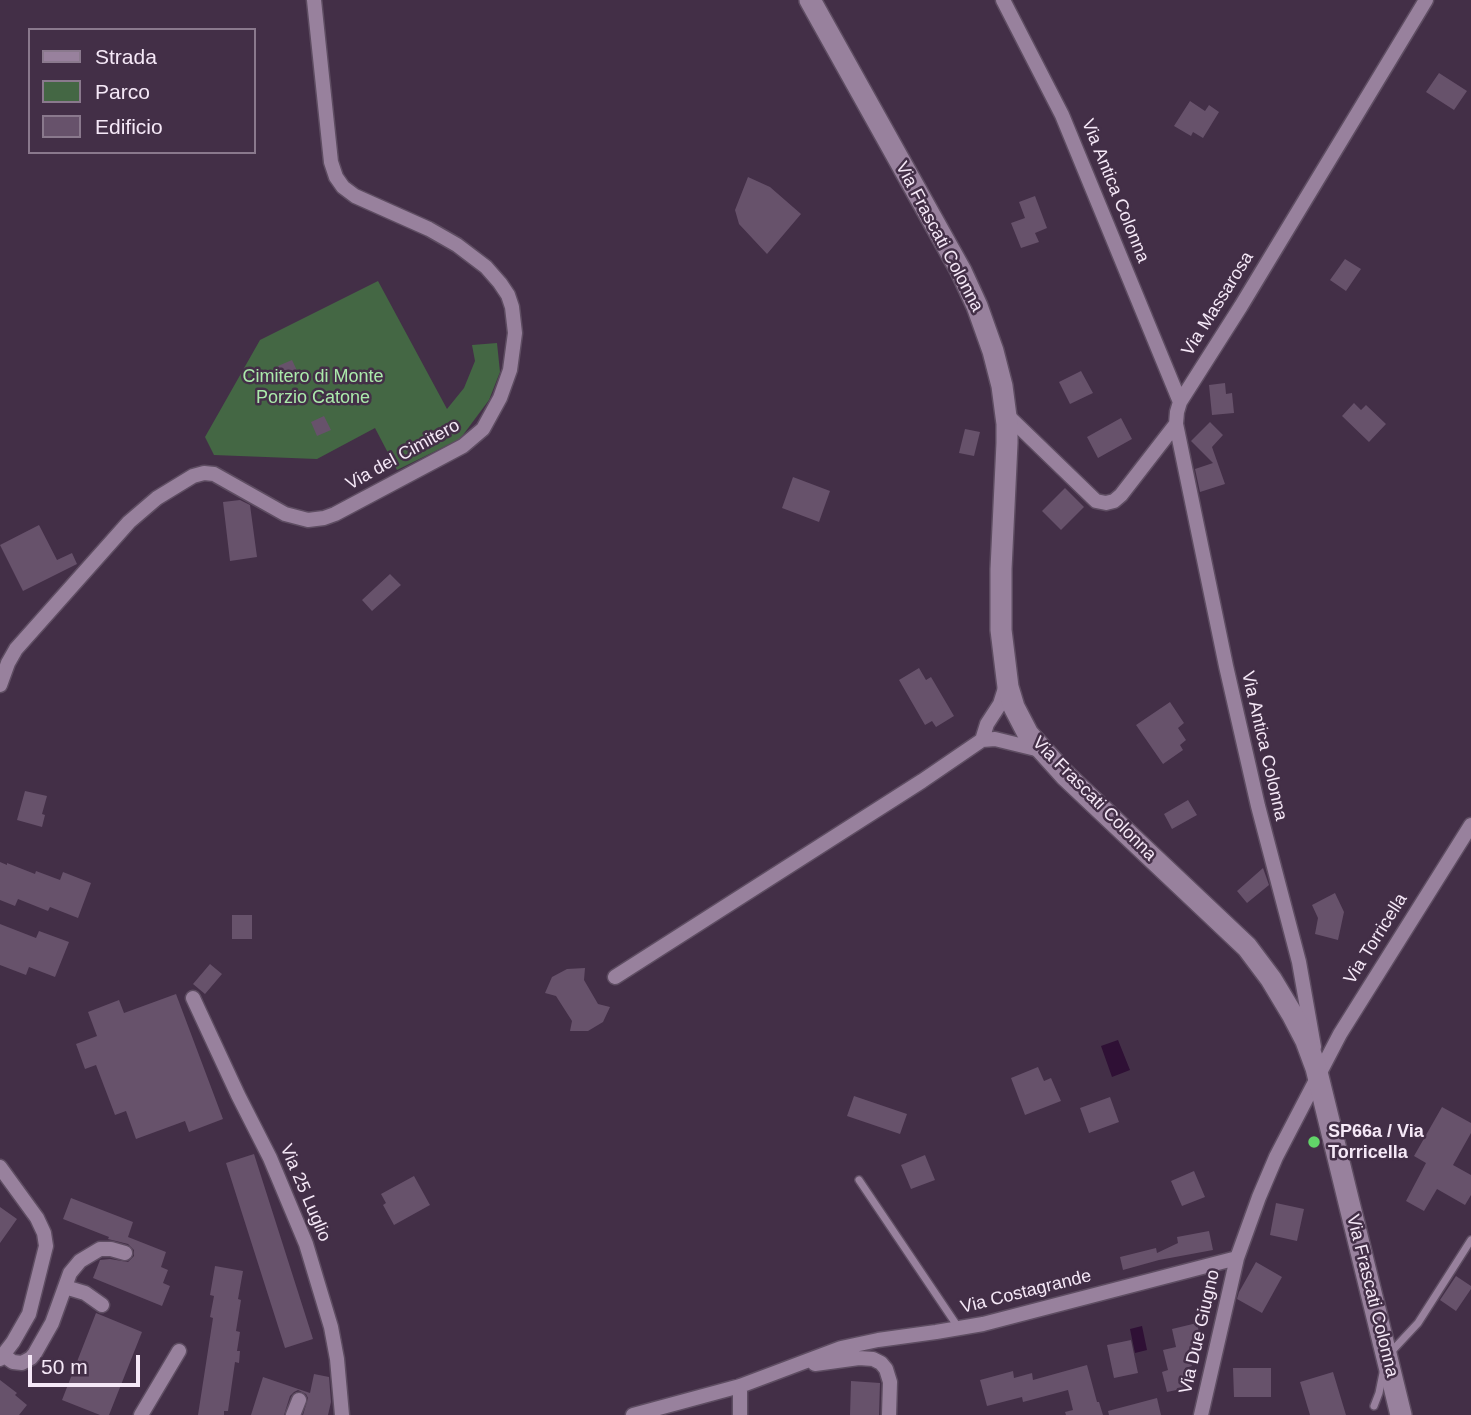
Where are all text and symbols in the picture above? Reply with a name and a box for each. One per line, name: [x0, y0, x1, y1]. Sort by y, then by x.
legend: [28, 28, 256, 154]
text: Strada: [95, 45, 157, 68]
text: Parco: [95, 80, 150, 103]
text: Edificio: [95, 115, 163, 138]
street label: Via Antica Colonna: [1076, 116, 1154, 266]
street label: Via Frascati Colonna: [890, 158, 988, 316]
street label: Via Massarosa: [1177, 248, 1259, 360]
park label: Cimitero di Monte Porzio Catone: [242, 366, 384, 408]
street label: Via del Cimitero: [342, 415, 464, 495]
street label: Via Antica Colonna: [1236, 669, 1292, 823]
street label: Via Frascati Colonna: [1027, 732, 1161, 866]
street label: Via Torricella: [1340, 890, 1412, 988]
place label: SP66a / Via Torricella: [1328, 1121, 1424, 1164]
marker: SP66a / Via Torricella: [1306, 1134, 1322, 1150]
street label: Via 25 Luglio: [275, 1141, 335, 1245]
street label: Via Frascati Colonna: [1341, 1212, 1403, 1380]
street label: Via Costagrande: [958, 1265, 1094, 1319]
street label: Via Due Giugno: [1175, 1268, 1225, 1396]
scale bar: [32, 1342, 144, 1386]
text: 50 m: [41, 1355, 88, 1378]

